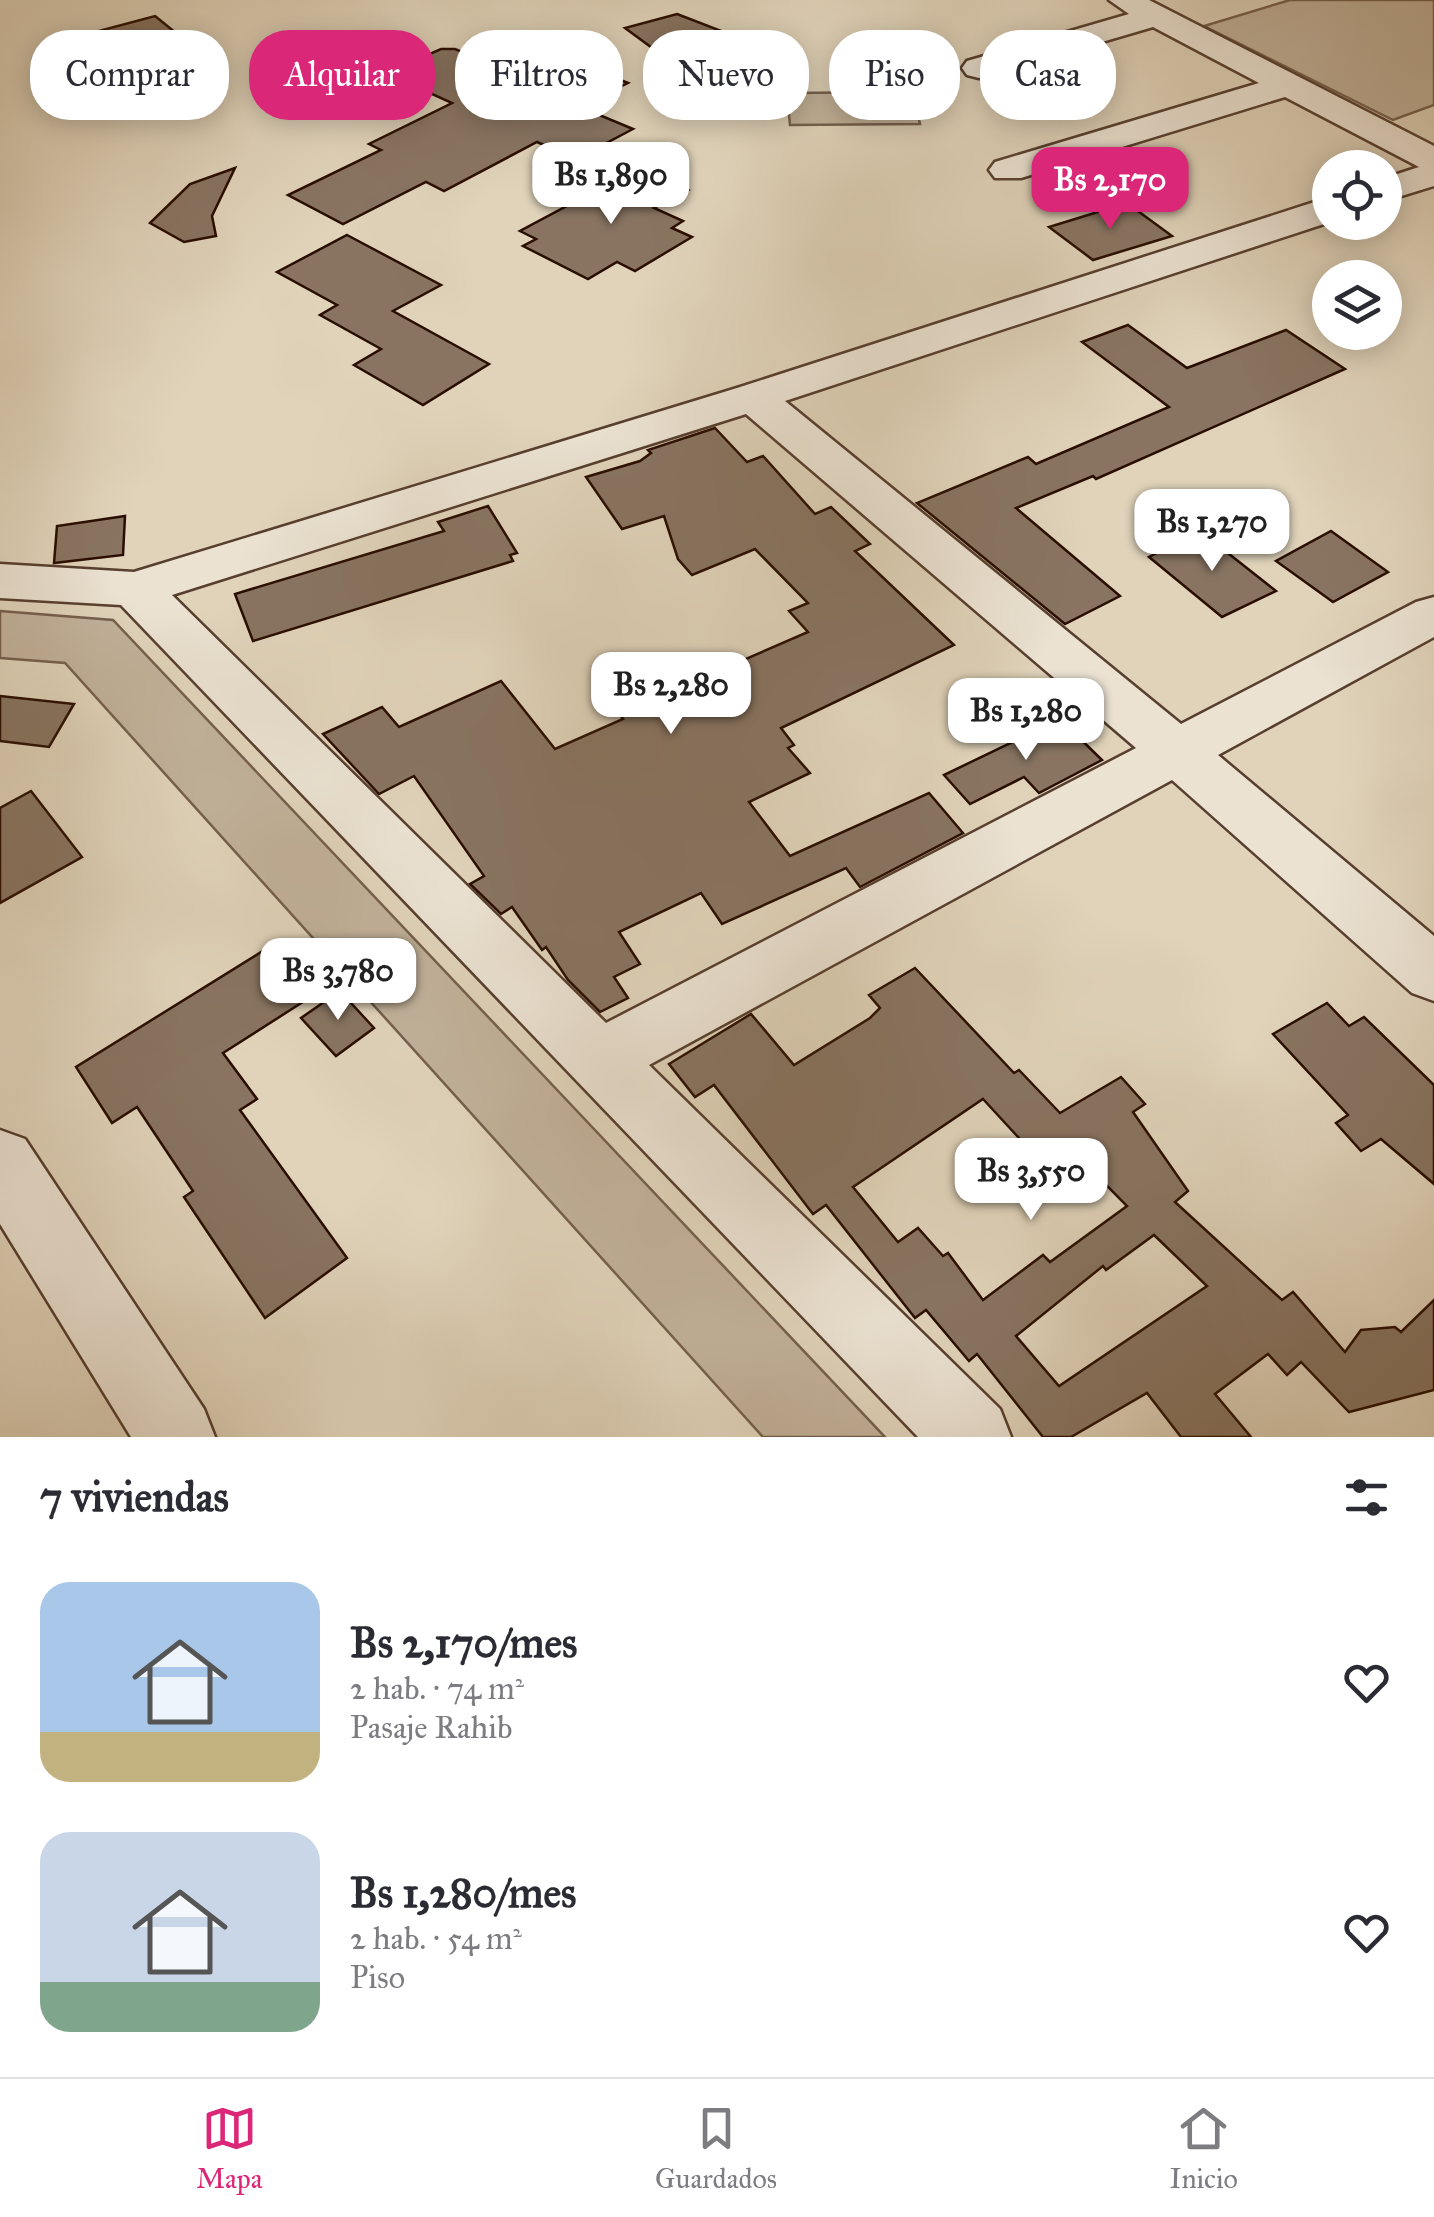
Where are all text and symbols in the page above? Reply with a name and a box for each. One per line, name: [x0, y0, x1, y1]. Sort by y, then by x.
chip: Comprar: [30, 30, 229, 120]
chip: Alquilar: [249, 30, 435, 120]
chip: Filtros: [455, 30, 623, 120]
chip: Nuevo: [643, 30, 809, 120]
chip: Piso: [829, 30, 960, 120]
chip: Casa: [980, 30, 1116, 120]
pin: Bs 1,890: [508, 142, 714, 227]
pin: Bs 2,170: [1007, 147, 1213, 232]
map controls: [1312, 150, 1402, 350]
button: locate: [1312, 150, 1402, 240]
text: Bs 1,890: [554, 155, 668, 194]
text: Bs 2,170: [1054, 160, 1166, 199]
button: layers: [1312, 260, 1402, 350]
pin: Bs 1,270: [1109, 489, 1315, 574]
text: Bs 1,270: [1156, 502, 1268, 541]
pin: Bs 2,280: [568, 652, 774, 737]
text: Bs 2,280: [613, 665, 729, 704]
pin: Bs 1,280: [923, 678, 1129, 763]
text: Bs 1,280: [970, 691, 1082, 730]
pin: Bs 3,780: [235, 938, 441, 1023]
text: Bs 3,780: [282, 951, 394, 990]
pin: Bs 3,550: [928, 1138, 1134, 1223]
text: Bs 3,550: [977, 1151, 1085, 1190]
icon: filters: [1339, 1470, 1394, 1525]
text: 7 viviendas: [40, 1471, 229, 1523]
text: Bs 2,170/mes: [350, 1617, 577, 1669]
icon: home: [120, 1622, 240, 1742]
icon: heart: [1339, 1655, 1394, 1710]
text: 2 hab. · 74 m²: [350, 1669, 524, 1708]
text: Pasaje Rahib: [350, 1708, 512, 1747]
text: Bs 1,280/mes: [350, 1867, 576, 1919]
icon: home: [120, 1872, 240, 1992]
icon: heart: [1339, 1905, 1394, 1960]
text: 2 hab. · 54 m²: [350, 1919, 522, 1958]
text: Piso: [350, 1958, 405, 1997]
tab: Mapa: [196, 2101, 263, 2196]
tab: Guardados: [655, 2101, 777, 2196]
tab: Inicio: [1169, 2101, 1238, 2196]

